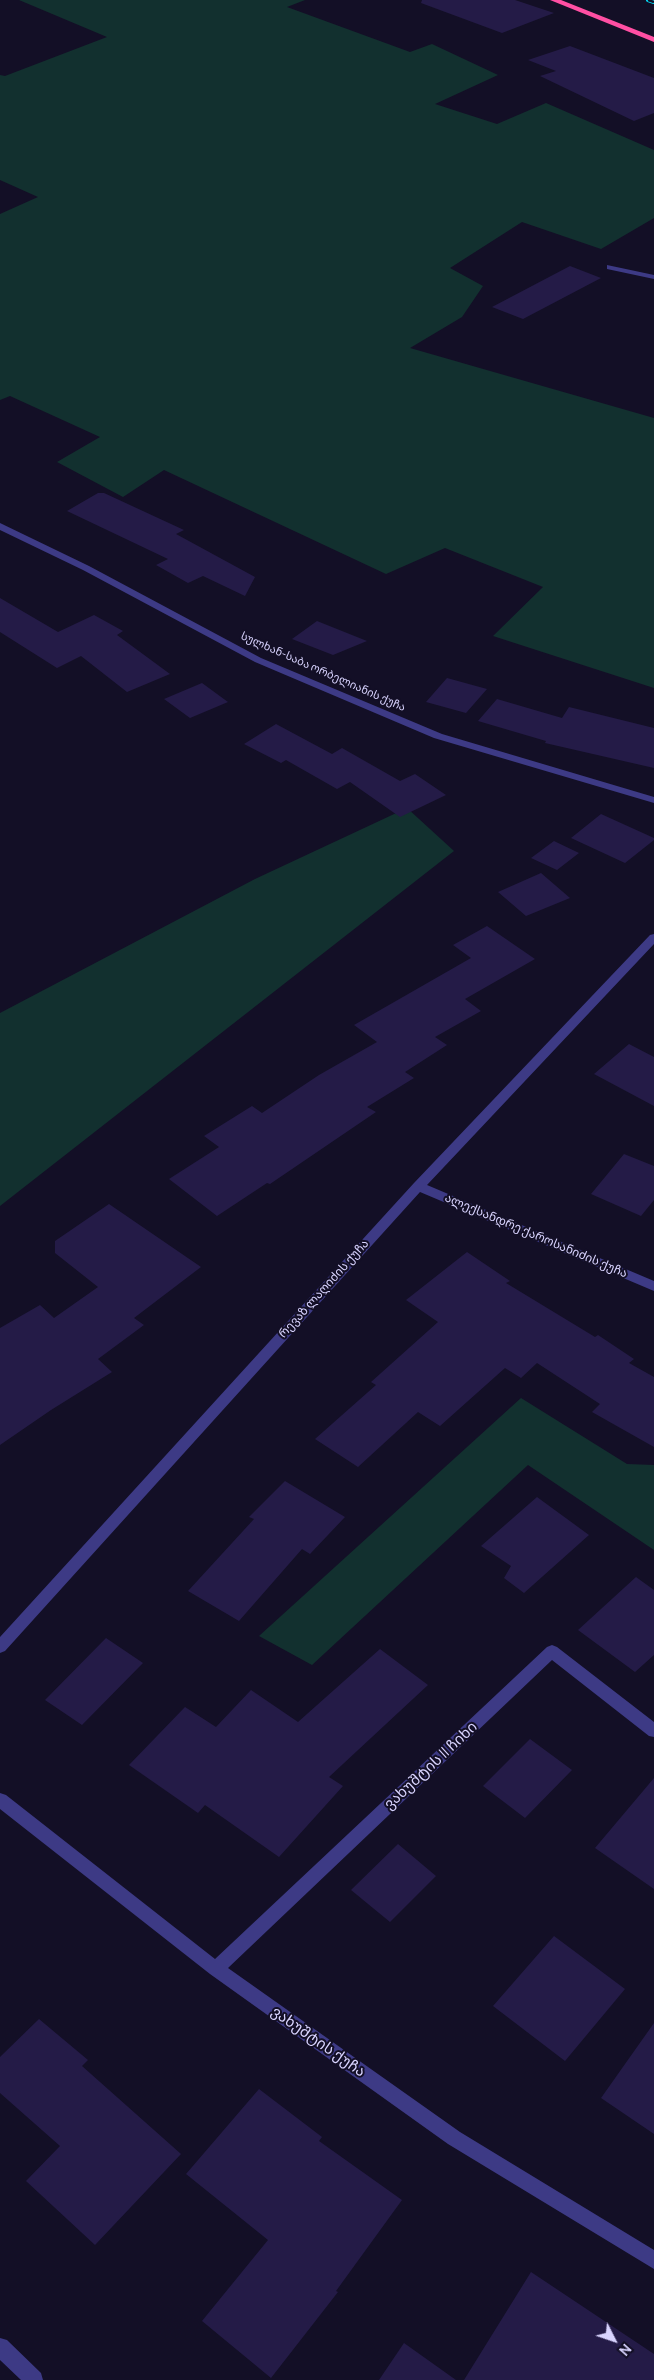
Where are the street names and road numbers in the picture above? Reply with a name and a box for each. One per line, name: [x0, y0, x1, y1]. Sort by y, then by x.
street label: სულხან-საბა ორბელიანის ქუჩა: [238, 630, 408, 714]
street label: ალექსანდრე ქაროსანიძის ქუჩა: [442, 1191, 630, 1281]
street label: რევაზ ლაღიძის ქუჩა: [276, 1237, 372, 1341]
street label: ვახუშტის II ჩიხი: [381, 1718, 481, 1814]
street label: ვახუშტის ქუჩა: [267, 2003, 369, 2081]

